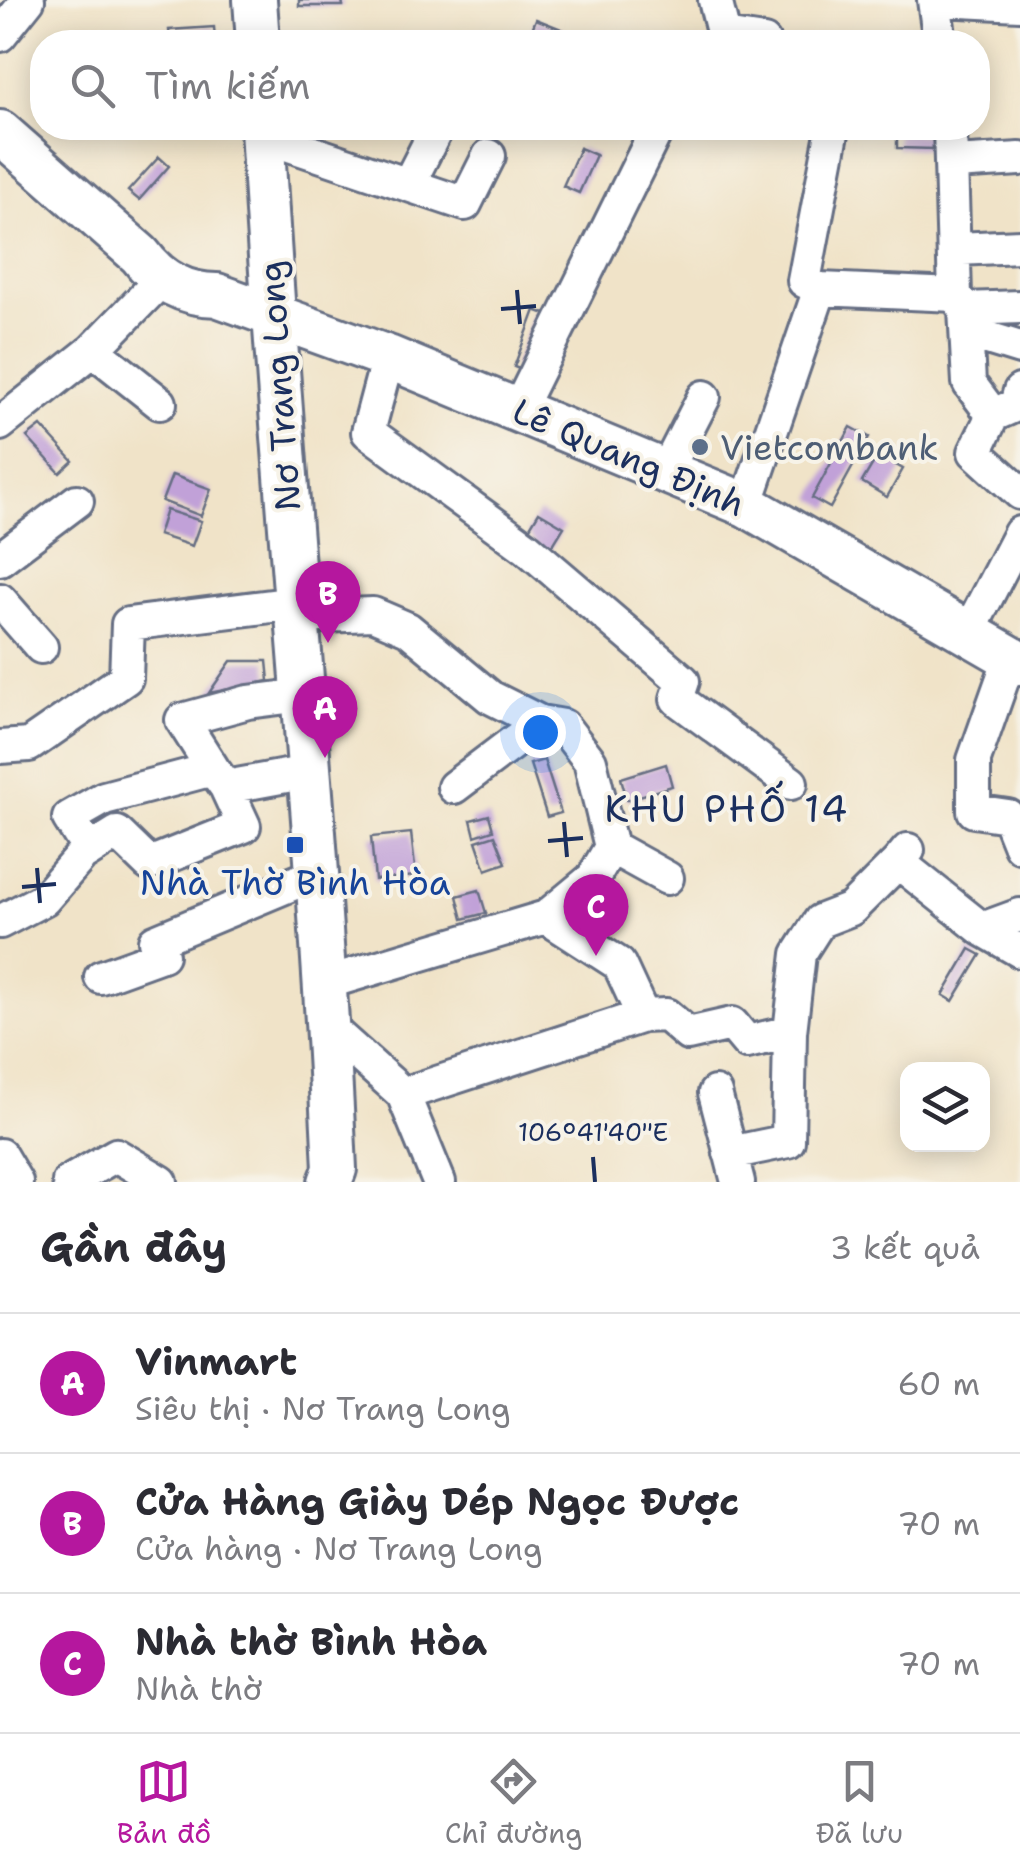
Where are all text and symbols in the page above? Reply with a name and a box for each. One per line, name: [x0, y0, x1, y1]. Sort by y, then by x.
search box: [30, 30, 990, 140]
icon: search: [65, 58, 120, 113]
text: Tìm kiếm: [145, 60, 310, 111]
street label: Nơ Trang Long: [247, 259, 311, 513]
street label: Lê Quang Định: [506, 387, 752, 527]
place label: Vietcombank: [720, 424, 939, 471]
marker: Vietcombank: [689, 436, 711, 458]
pin: B: [296, 560, 360, 643]
pin: A: [292, 676, 358, 758]
your location: [515, 707, 566, 758]
district label: KHU PHỐ 14: [604, 780, 850, 834]
marker: Nhà Thờ Bình Hòa: [284, 834, 306, 856]
place label: Nhà Thờ Bình Hòa: [139, 859, 451, 906]
pin: C: [564, 874, 628, 956]
map controls: [900, 1062, 990, 1152]
button: layers: [900, 1062, 990, 1152]
text: 106°41'40"E: [518, 1115, 668, 1149]
text: Gần đây: [40, 1219, 227, 1275]
text: 3 kết quả: [830, 1226, 980, 1269]
text: Vinmart: [135, 1336, 297, 1387]
text: A: [60, 1362, 85, 1405]
text: 60 m: [898, 1362, 980, 1405]
text: Siêu thị · Nơ Trang Long: [135, 1387, 511, 1430]
text: Cửa Hàng Giày Dép Ngọc Được: [135, 1476, 739, 1527]
text: B: [63, 1502, 82, 1545]
text: 70 m: [897, 1502, 980, 1545]
text: Cửa hàng · Nơ Trang Long: [135, 1527, 543, 1570]
text: Nhà thờ Bình Hòa: [135, 1616, 487, 1667]
text: C: [63, 1642, 82, 1685]
text: 70 m: [897, 1642, 980, 1685]
text: Nhà thờ: [135, 1667, 262, 1710]
tab: Bản đồ: [117, 1754, 211, 1852]
tab: Chỉ đường: [445, 1754, 582, 1852]
tab: Đã lưu: [816, 1754, 903, 1852]

